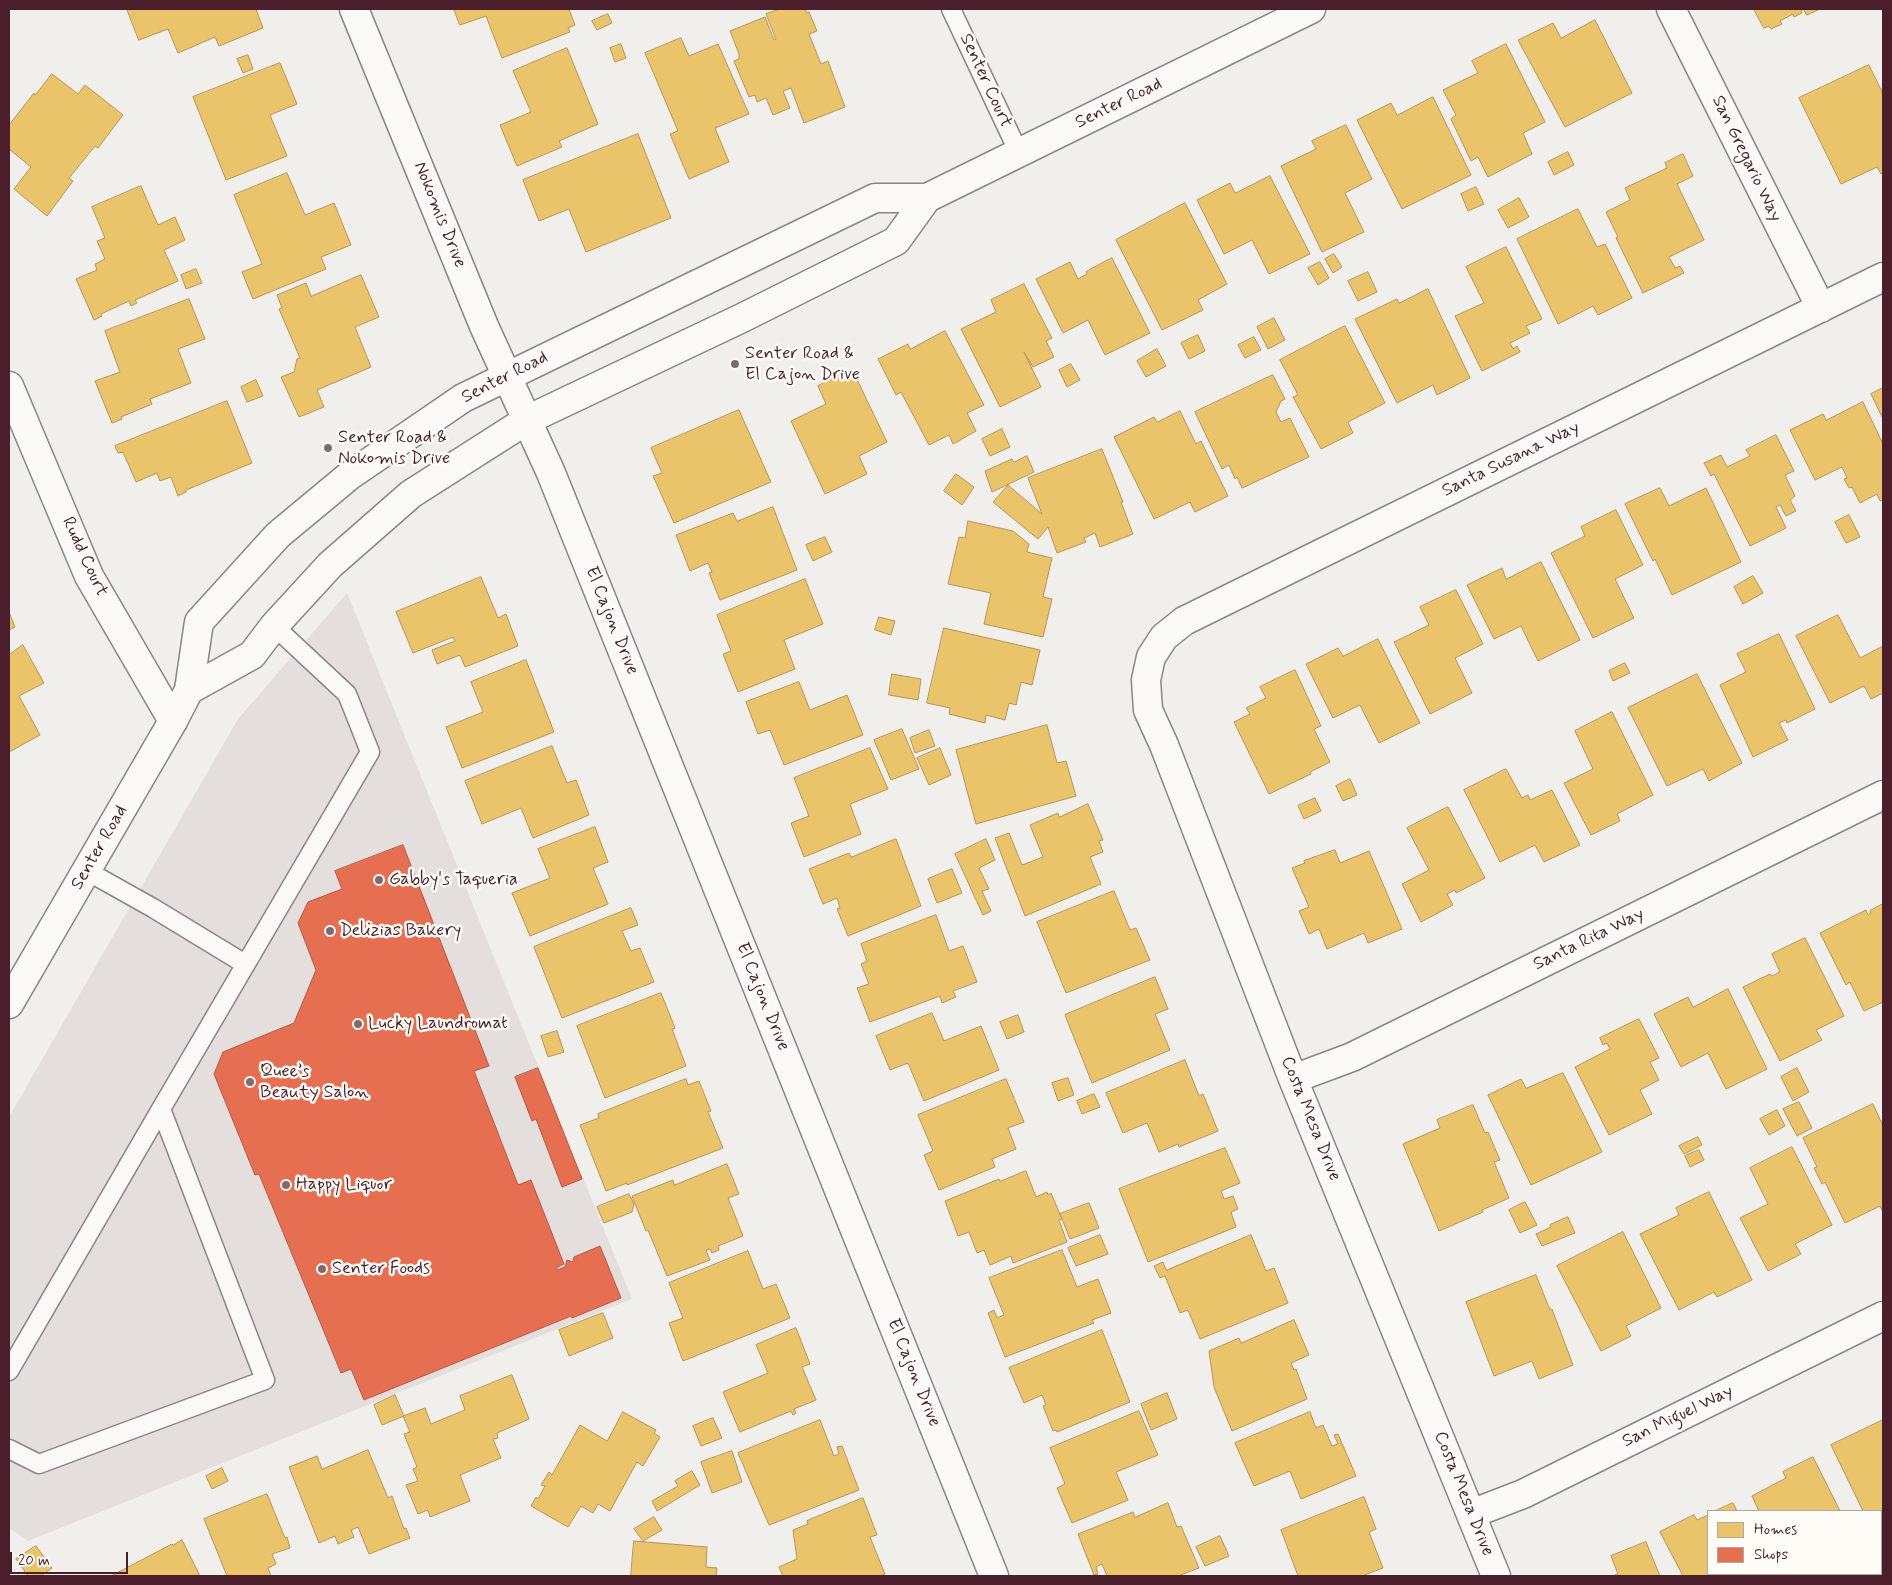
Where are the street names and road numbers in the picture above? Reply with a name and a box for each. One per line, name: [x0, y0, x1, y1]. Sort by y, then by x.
street label: Senter Court: [954, 31, 1016, 131]
street label: Senter Road: [1072, 74, 1166, 134]
street label: San Gregario Way: [1706, 92, 1786, 226]
street label: Nokomis Drive: [408, 159, 470, 271]
street label: Senter Road: [458, 347, 552, 409]
street label: Santa Susana Way: [1439, 417, 1583, 503]
street label: Rudd Court: [56, 514, 112, 600]
street label: El Cajon Drive: [579, 564, 643, 678]
street label: Senter Road: [67, 802, 133, 894]
street label: Santa Rita Way: [1530, 904, 1648, 976]
street label: El Cajon Drive: [730, 940, 794, 1054]
street label: Costa Mesa Drive: [1275, 1053, 1345, 1185]
street label: El Cajon Drive: [881, 1316, 945, 1430]
street label: San Miguel Way: [1619, 1381, 1737, 1453]
street label: Costa Mesa Drive: [1428, 1428, 1498, 1560]

